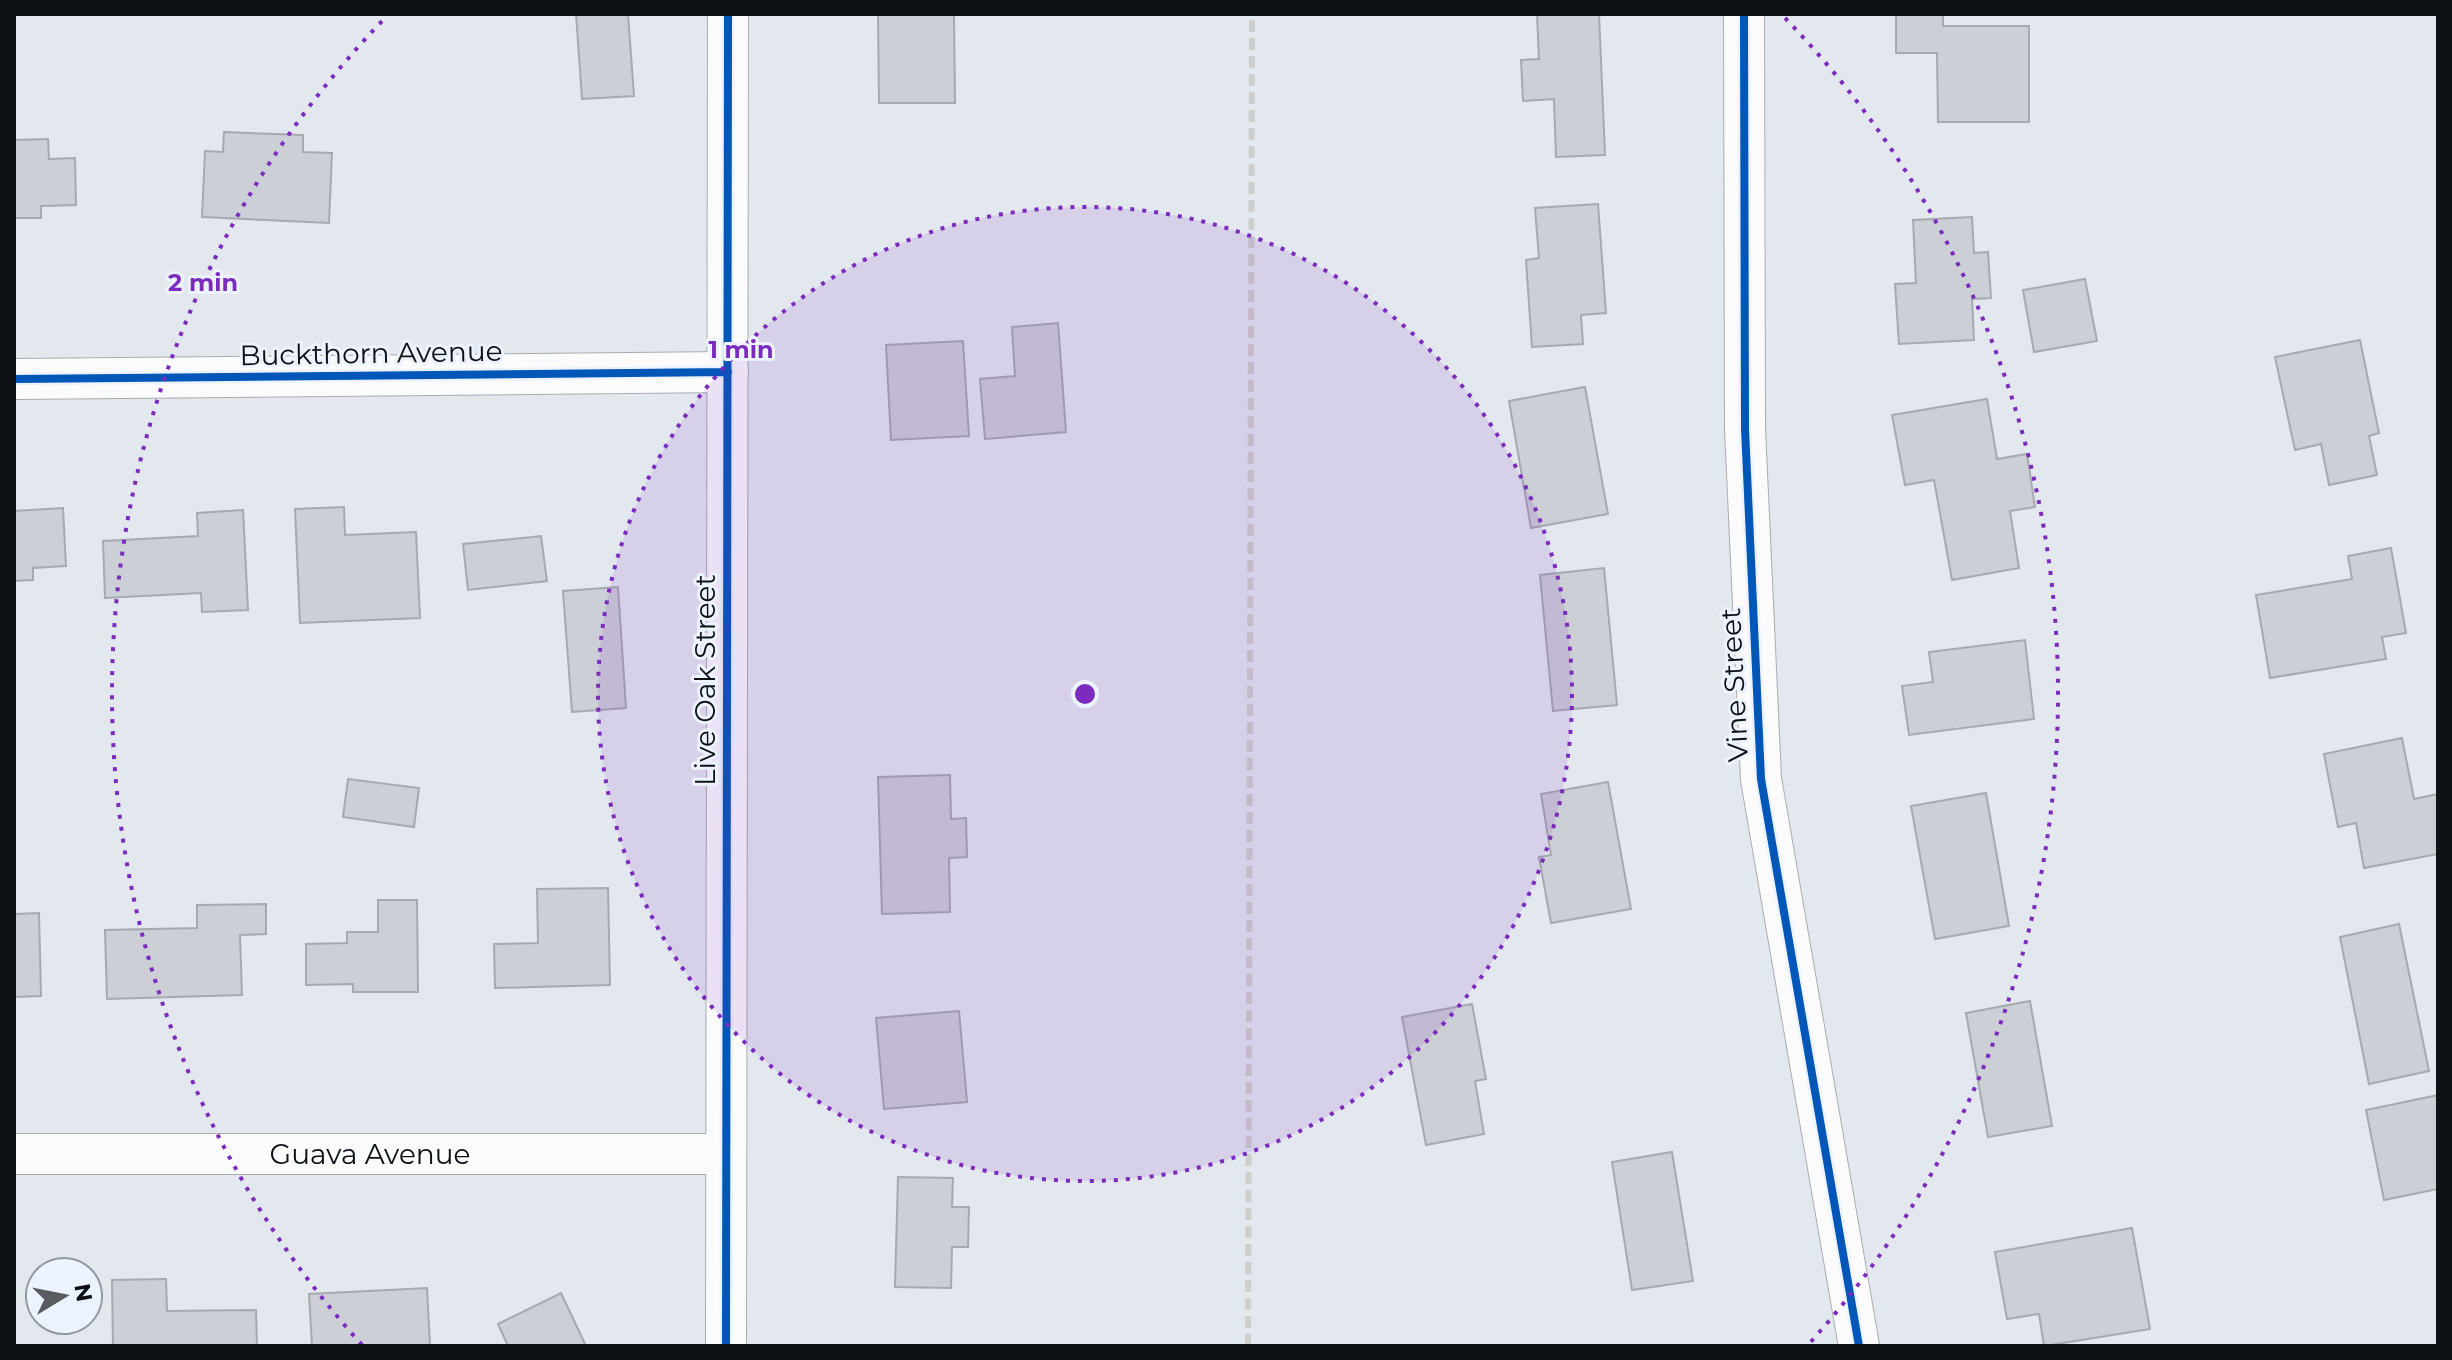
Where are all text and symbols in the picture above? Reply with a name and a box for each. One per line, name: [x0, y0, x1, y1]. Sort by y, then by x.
text: 2 min: [168, 268, 238, 297]
street label: Buckthorn Avenue: [239, 334, 503, 372]
text: 1 min: [708, 335, 774, 364]
street label: Live Oak Street: [688, 574, 722, 786]
street label: Vine Street: [1713, 607, 1755, 763]
centre of rings: [1071, 680, 1099, 708]
street label: Guava Avenue: [270, 1137, 470, 1171]
north arrow: [24, 1256, 104, 1336]
text: N: [68, 1282, 98, 1304]

